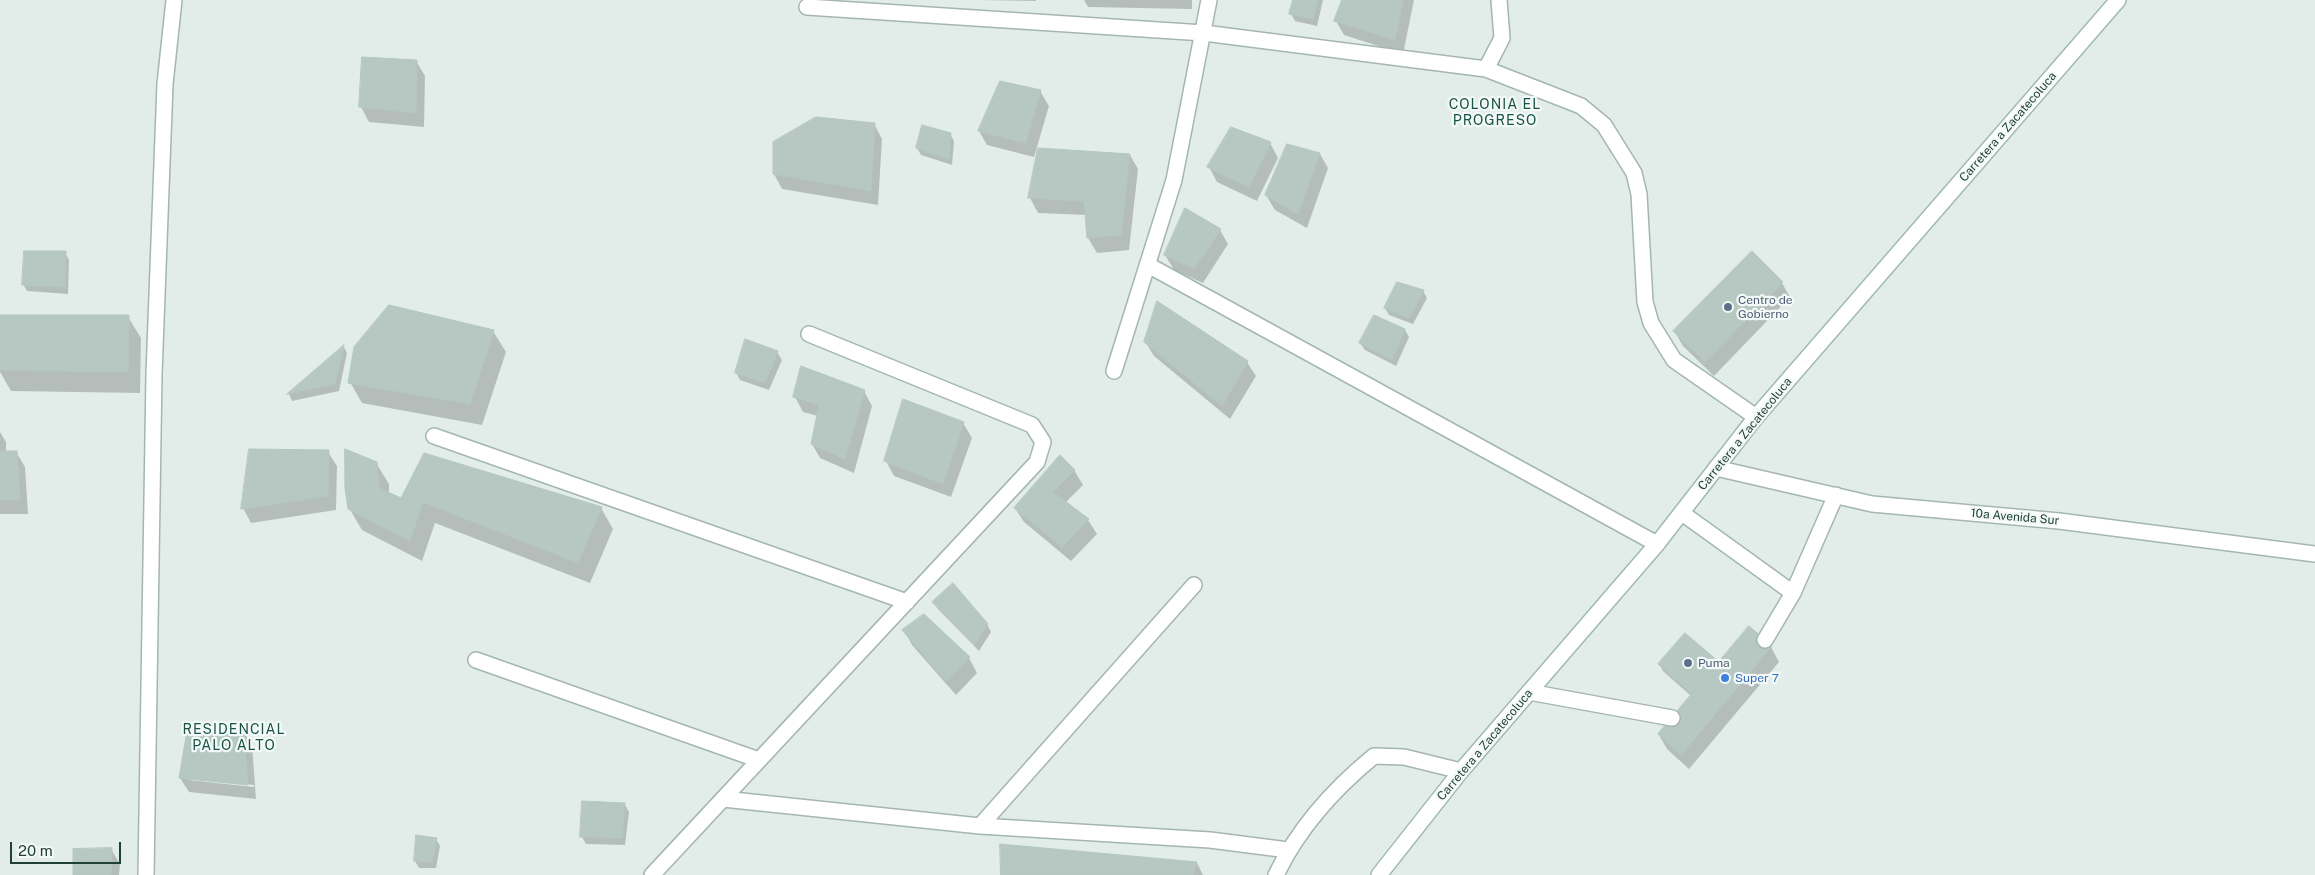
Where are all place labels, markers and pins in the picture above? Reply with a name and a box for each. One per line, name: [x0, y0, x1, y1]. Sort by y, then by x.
place label: Centro de Gobierno: [1738, 293, 1793, 321]
marker: Centro de Gobierno: [1722, 301, 1734, 313]
place label: Puma: [1698, 656, 1730, 670]
marker: Puma: [1682, 657, 1694, 669]
place label: Super 7: [1735, 671, 1779, 685]
marker: Super 7: [1719, 672, 1731, 684]

